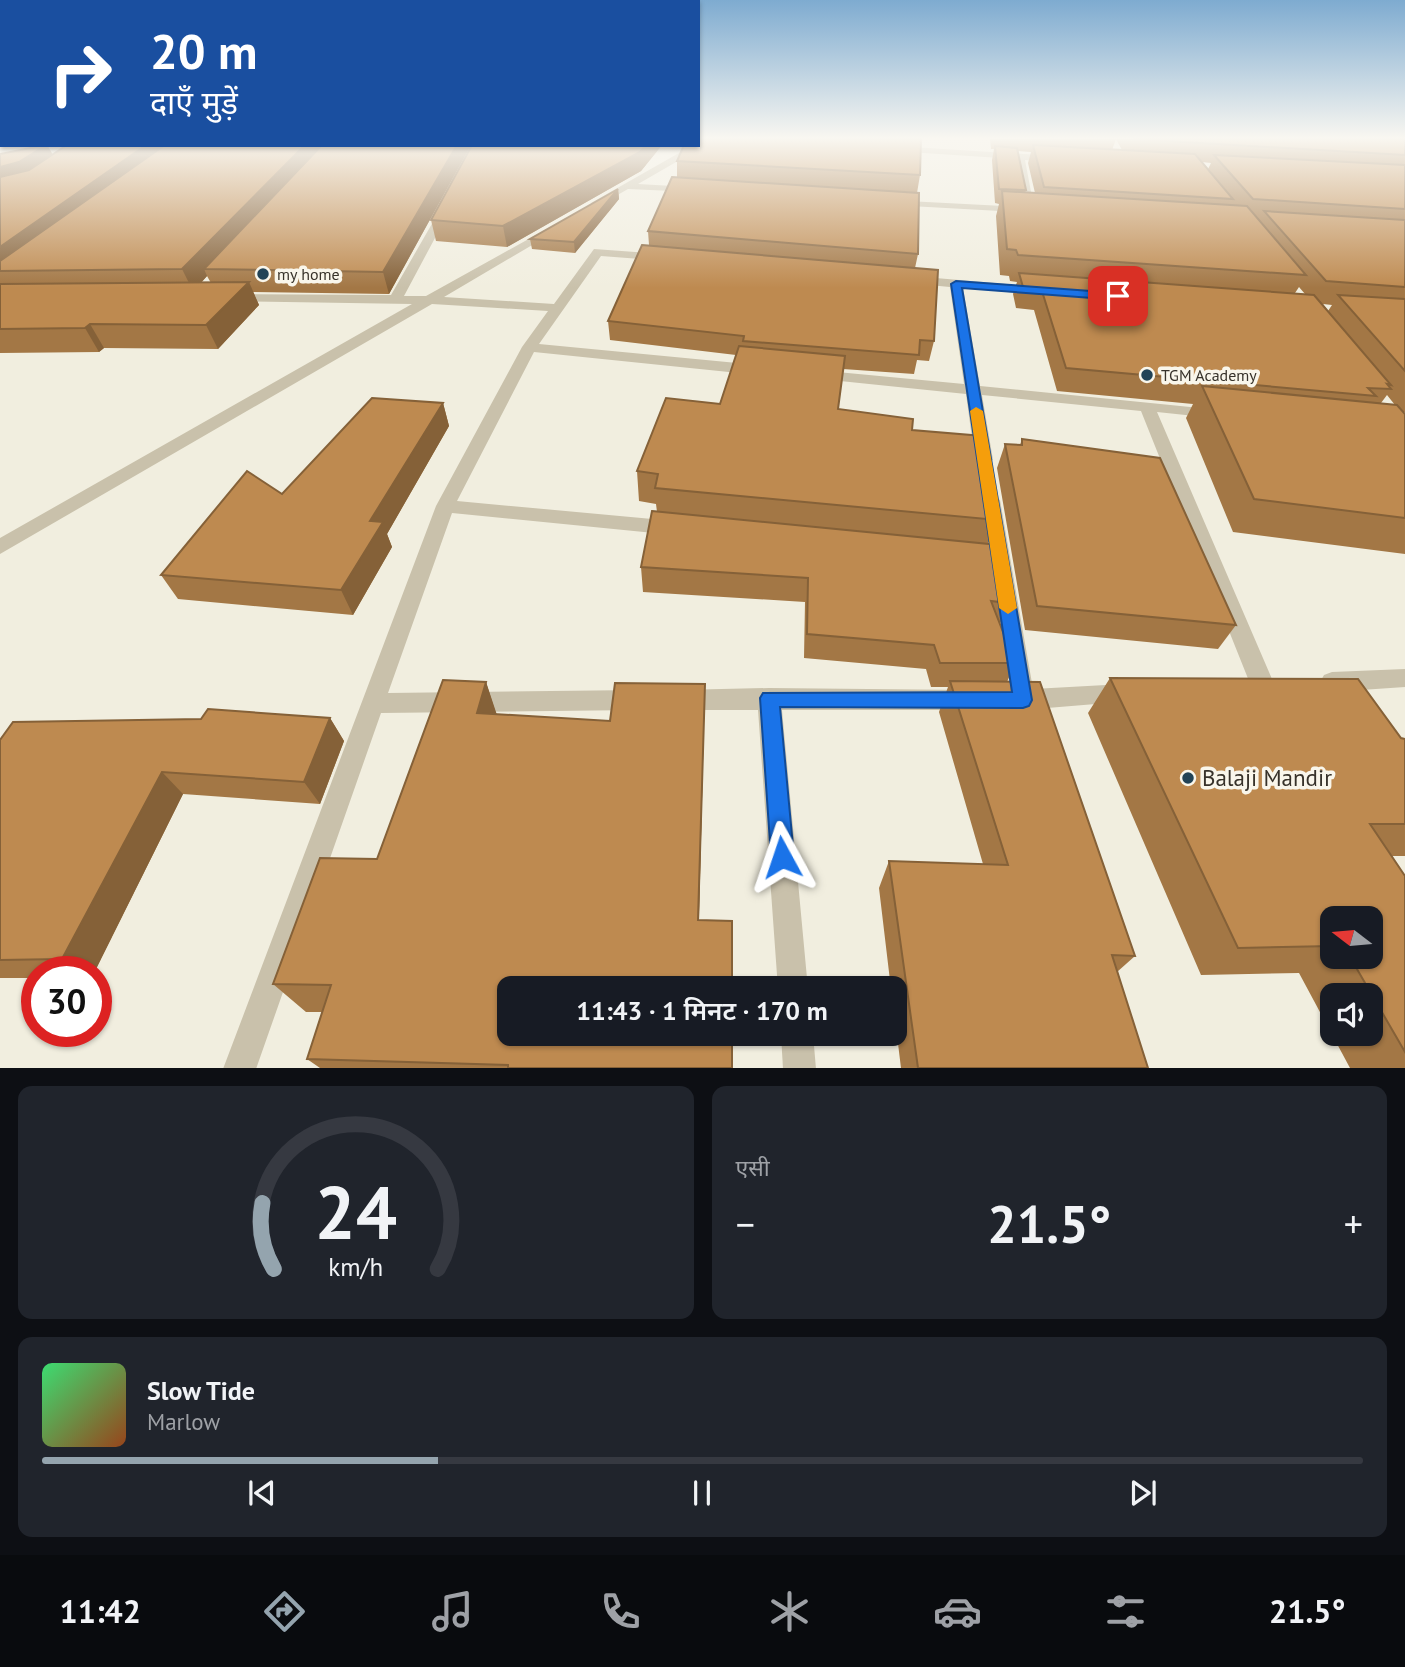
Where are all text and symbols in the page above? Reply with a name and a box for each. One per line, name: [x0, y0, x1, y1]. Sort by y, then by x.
text: 20 m: [150, 19, 257, 83]
icon: right: [35, 28, 126, 119]
text: दाएँ मुड़ें: [150, 81, 238, 123]
place label: my home: [277, 264, 340, 284]
marker: my home: [255, 266, 271, 282]
pin: [1088, 266, 1148, 326]
icon: arrive: [1099, 277, 1137, 315]
place label: TGM Academy: [1161, 365, 1257, 385]
marker: TGM Academy: [1139, 367, 1155, 383]
place label: Balaji Mandir: [1202, 763, 1332, 792]
marker: Balaji Mandir: [1180, 770, 1196, 786]
position arrow: [745, 820, 819, 894]
north arrow: [1320, 906, 1382, 970]
map controls: [1320, 906, 1383, 1046]
speed limit sign: 30: [21, 956, 112, 1047]
button: sound: [1320, 983, 1383, 1046]
text: 11:43 · 1 मिनट · 170 m: [576, 994, 828, 1027]
text: एसी: [736, 1153, 770, 1182]
text: 24: [314, 1165, 397, 1259]
text: 21.5°: [987, 1190, 1111, 1257]
text: −: [736, 1199, 755, 1248]
text: +: [1344, 1199, 1363, 1248]
text: km/h: [328, 1250, 383, 1282]
text: Slow Tide: [147, 1374, 255, 1407]
text: Marlow: [147, 1407, 220, 1436]
icon: previous: [243, 1474, 281, 1512]
icon: pause: [683, 1474, 721, 1512]
icon: next: [1124, 1474, 1162, 1512]
icon: directions: [260, 1587, 309, 1636]
icon: music: [428, 1587, 477, 1636]
icon: phone: [596, 1587, 645, 1636]
icon: climate: [765, 1587, 814, 1636]
icon: car: [933, 1587, 982, 1636]
icon: filters: [1101, 1587, 1150, 1636]
text: 11:42: [60, 1590, 141, 1632]
text: 21.5°: [1269, 1590, 1345, 1632]

